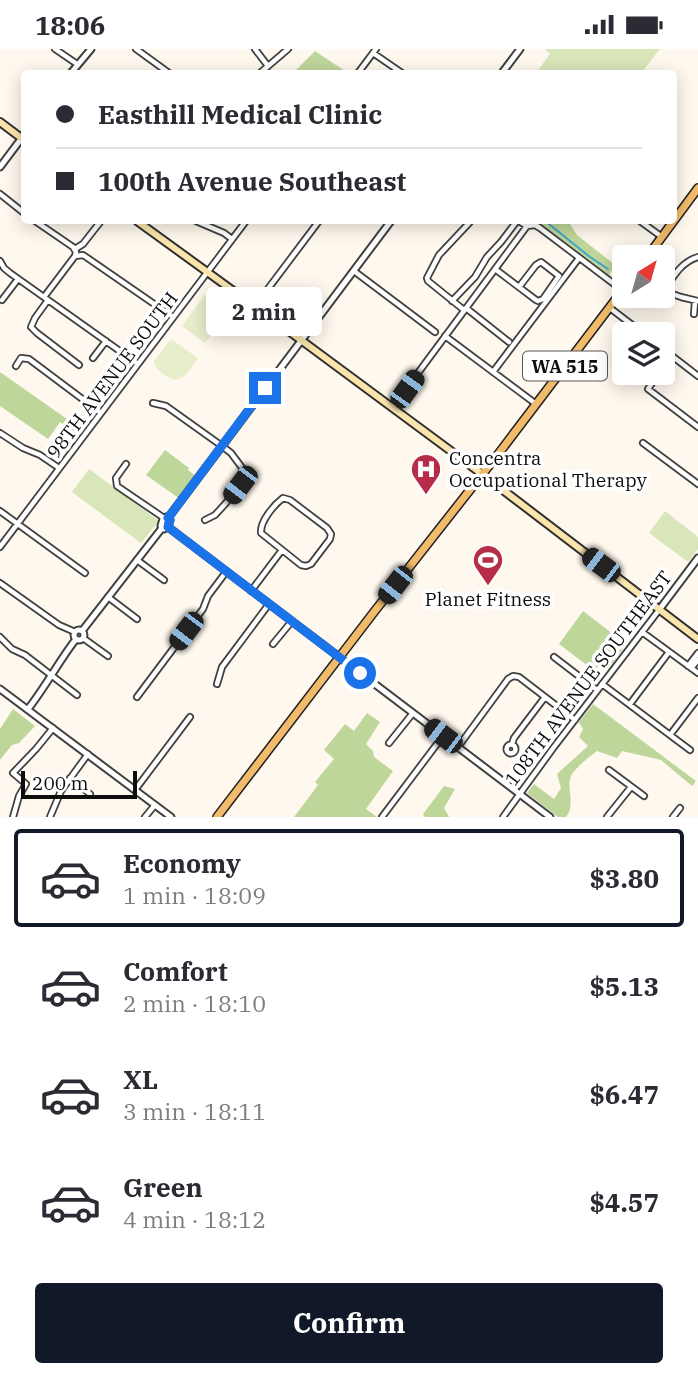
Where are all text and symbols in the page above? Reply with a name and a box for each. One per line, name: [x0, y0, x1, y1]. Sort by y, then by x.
text: 18:06: [35, 8, 105, 42]
text: Easthill Medical Clinic: [98, 97, 382, 131]
text: 100th Avenue Southeast: [98, 164, 406, 198]
north arrow: [612, 245, 676, 308]
map controls: [612, 245, 675, 385]
street label: 98TH AVENUE SOUTH: [41, 287, 183, 463]
callout: 2 min: [207, 287, 323, 335]
text: 2 min: [232, 296, 296, 326]
button: layers: [612, 322, 675, 385]
road number: WA 515: [523, 351, 607, 381]
car: [387, 366, 428, 412]
route end: [249, 372, 281, 404]
place label: Concentra Occupational Therapy: [449, 446, 648, 492]
hospital icon: Concentra Occupational Therapy: [409, 452, 443, 496]
car: [219, 462, 262, 508]
sports icon: Planet Fitness: [471, 543, 505, 587]
car: [578, 544, 625, 586]
car: [374, 562, 417, 608]
street label: 108TH AVENUE SOUTHEAST: [499, 566, 677, 790]
place label: Planet Fitness: [425, 587, 551, 611]
car: [165, 608, 208, 654]
route start: [344, 657, 376, 689]
car: [420, 715, 467, 757]
scale bar: [21, 768, 136, 800]
text: 200 m: [32, 771, 89, 795]
text: Economy: [123, 846, 241, 880]
icon: car: [39, 847, 102, 910]
text: $3.80: [589, 861, 659, 895]
text: 1 min · 18:09: [123, 880, 266, 910]
text: Comfort: [123, 954, 228, 988]
icon: car: [39, 955, 102, 1018]
text: $5.13: [589, 969, 659, 1003]
text: 2 min · 18:10: [123, 988, 266, 1018]
text: XL: [123, 1062, 158, 1096]
icon: car: [39, 1063, 102, 1126]
text: $6.47: [589, 1077, 659, 1111]
text: 3 min · 18:11: [123, 1096, 266, 1126]
text: Green: [123, 1170, 203, 1204]
icon: car: [39, 1171, 102, 1234]
text: $4.57: [589, 1185, 659, 1219]
text: 4 min · 18:12: [123, 1204, 266, 1234]
button: Confirm: [35, 1283, 663, 1363]

